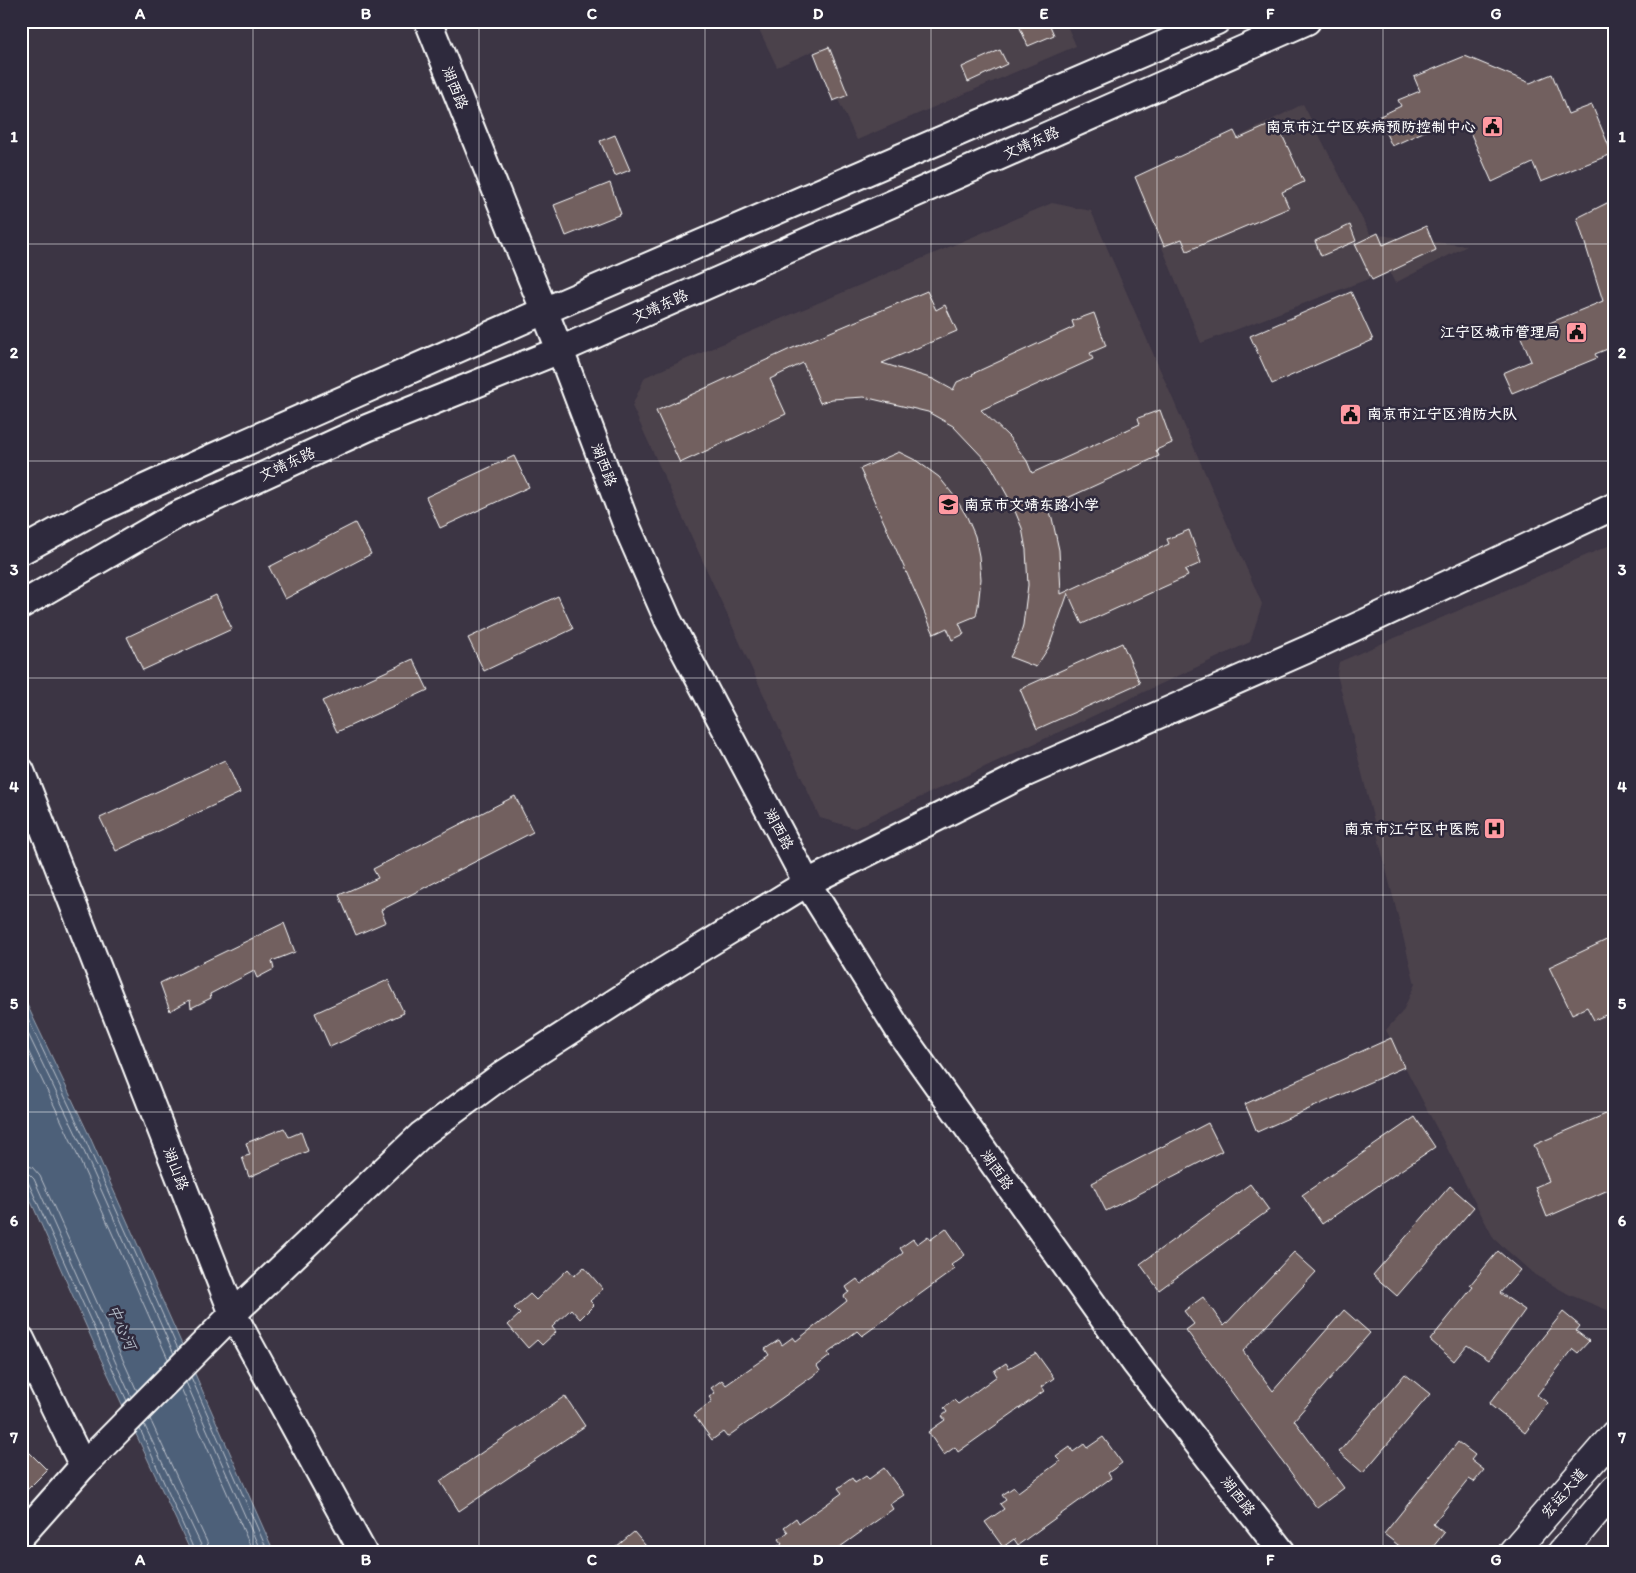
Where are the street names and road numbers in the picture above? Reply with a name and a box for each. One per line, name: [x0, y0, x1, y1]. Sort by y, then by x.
street label: 湖西路: [438, 64, 472, 112]
street label: 文靖东路: [1000, 123, 1062, 163]
street label: 文靖东路: [629, 286, 691, 326]
street label: 湖西路: [588, 441, 620, 489]
street label: 文靖东路: [256, 443, 318, 485]
street label: 湖西路: [760, 805, 798, 853]
street label: 湖山路: [160, 1145, 192, 1193]
street label: 湖西路: [977, 1146, 1017, 1194]
street label: 宏运大道: [1538, 1464, 1590, 1522]
street label: 湖西路: [1217, 1473, 1259, 1519]

